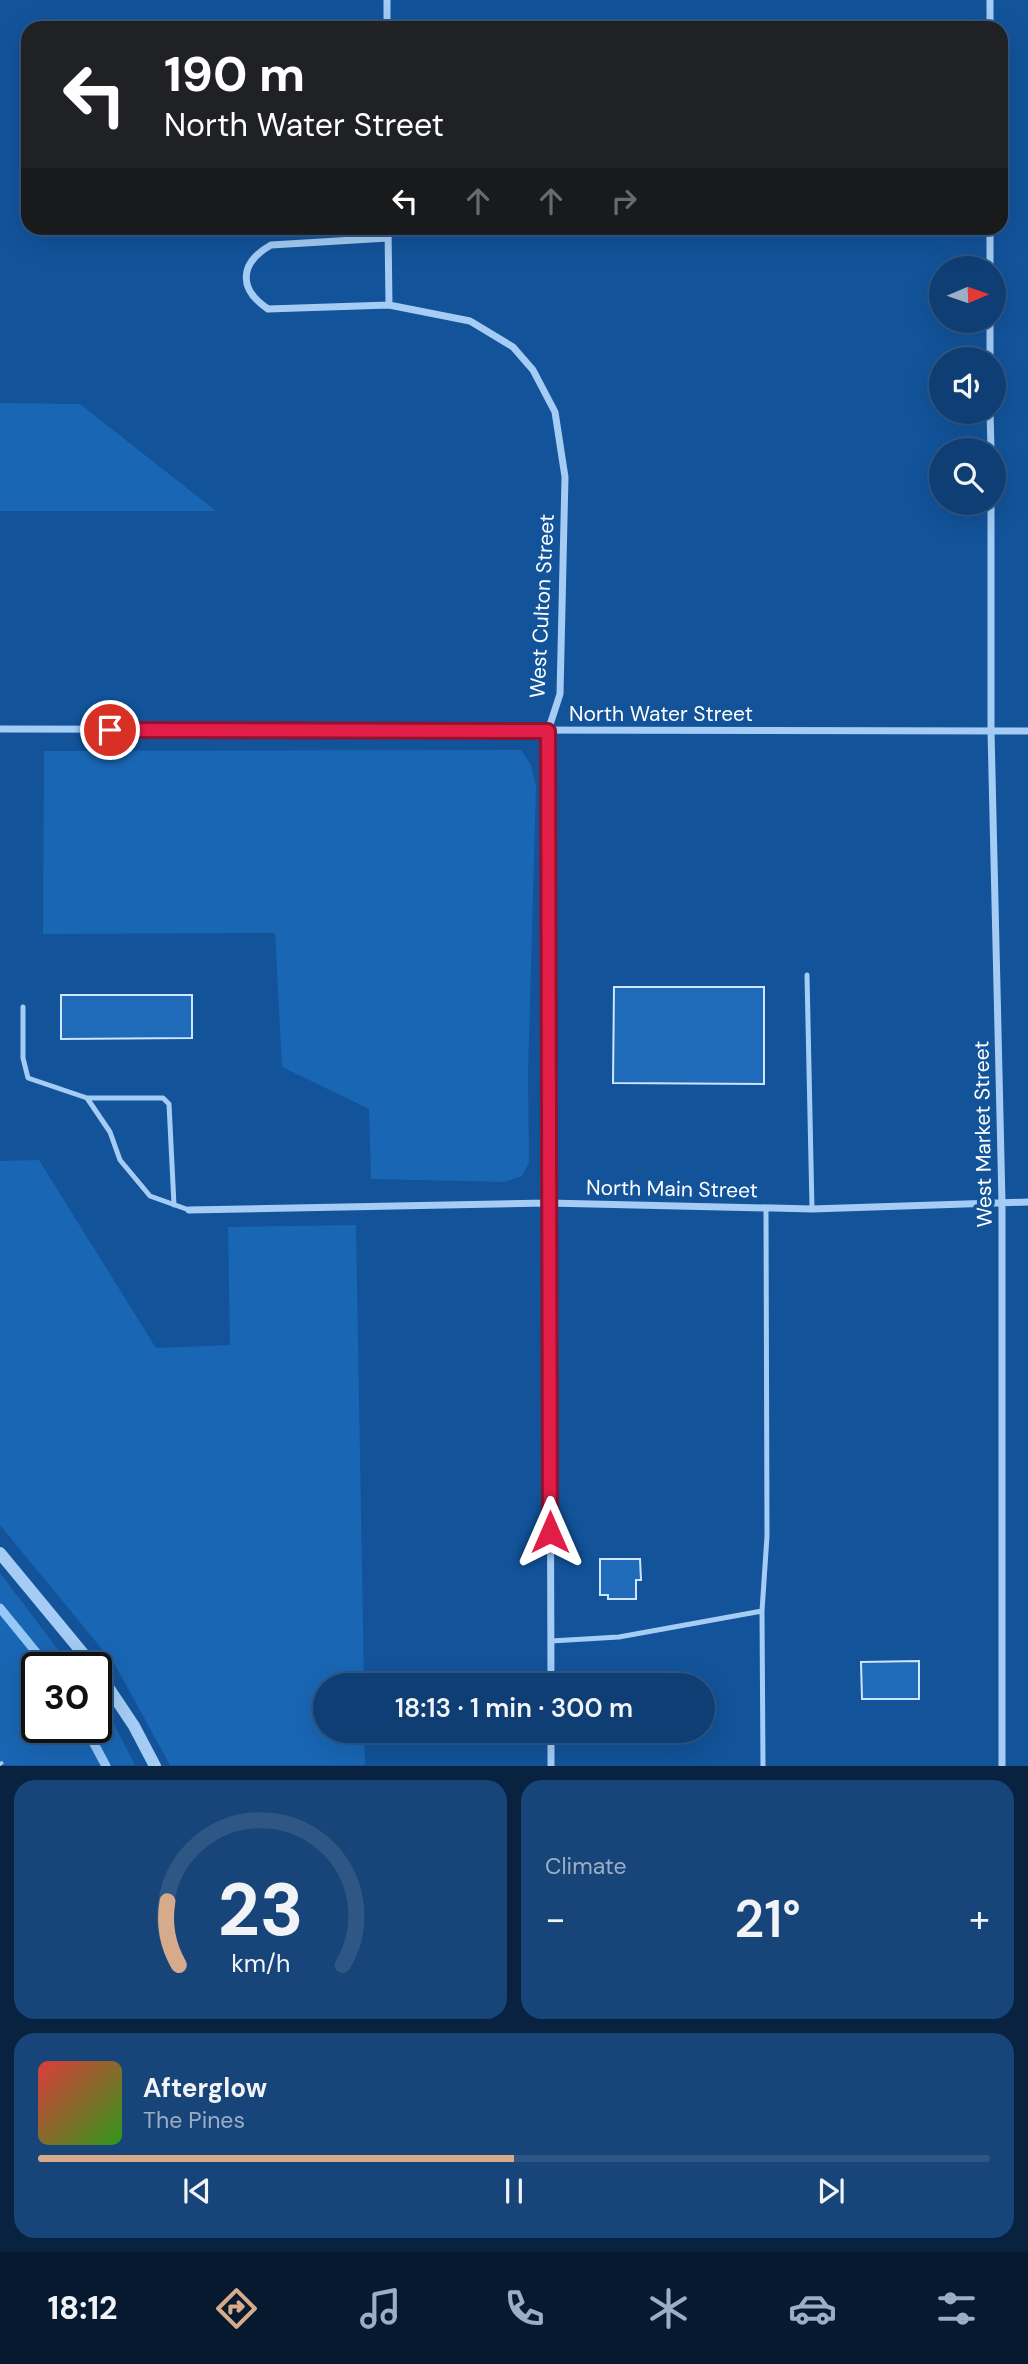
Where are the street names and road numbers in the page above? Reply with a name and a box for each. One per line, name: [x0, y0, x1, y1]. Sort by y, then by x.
street label: West Culton Street: [523, 513, 561, 699]
street label: North Water Street: [569, 700, 753, 728]
street label: West Market Street: [967, 1040, 999, 1228]
street label: North Main Street: [586, 1174, 758, 1204]

